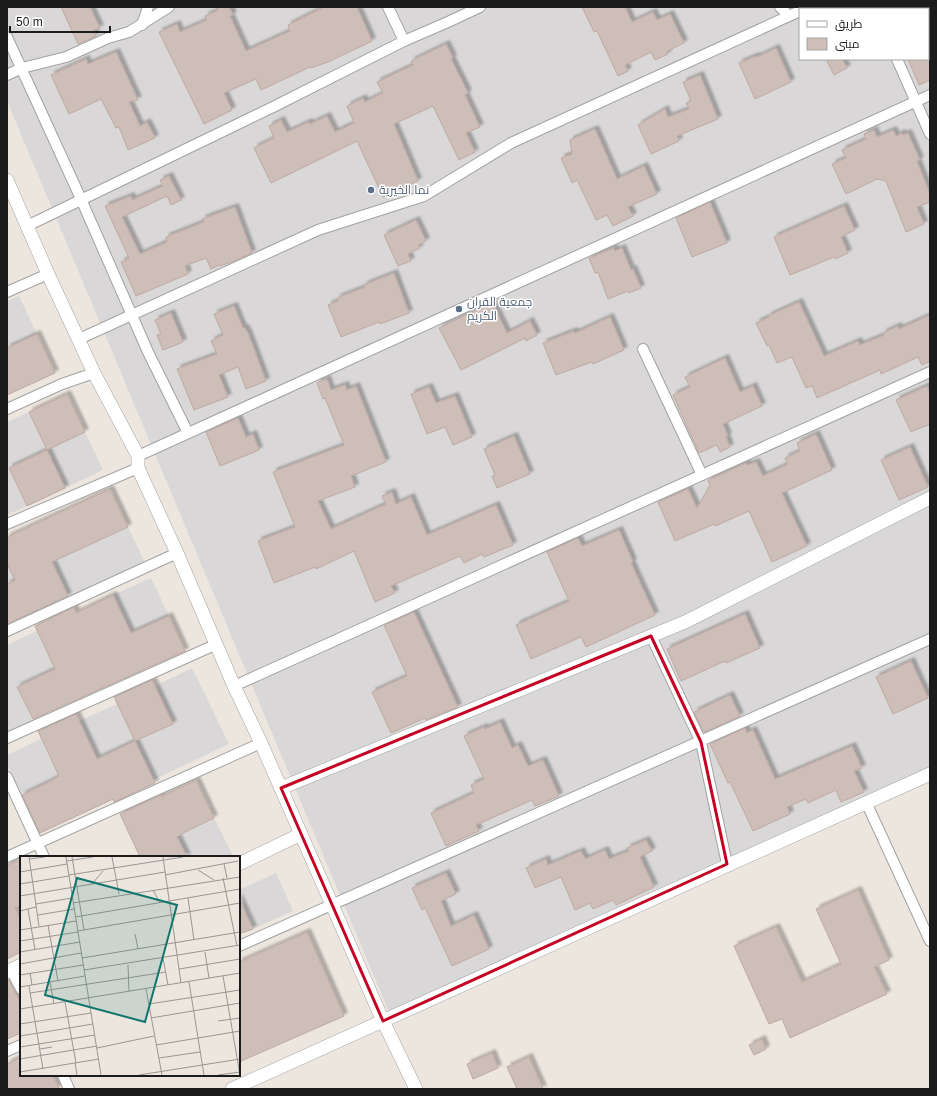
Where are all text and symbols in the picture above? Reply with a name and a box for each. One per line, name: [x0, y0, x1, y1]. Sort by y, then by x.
scale bar: [10, 8, 110, 34]
legend: [799, 8, 929, 60]
text: 50 m: [16, 15, 43, 29]
text: طريق: [835, 17, 863, 31]
text: مبنى: [835, 37, 860, 51]
place label: نما الخيرية: [379, 183, 429, 197]
marker: نما الخيرية: [366, 185, 376, 195]
place label: جمعية القران الكريم: [467, 295, 532, 324]
marker: جمعية القران الكريم: [454, 304, 464, 314]
inset map: [20, 856, 240, 1076]

